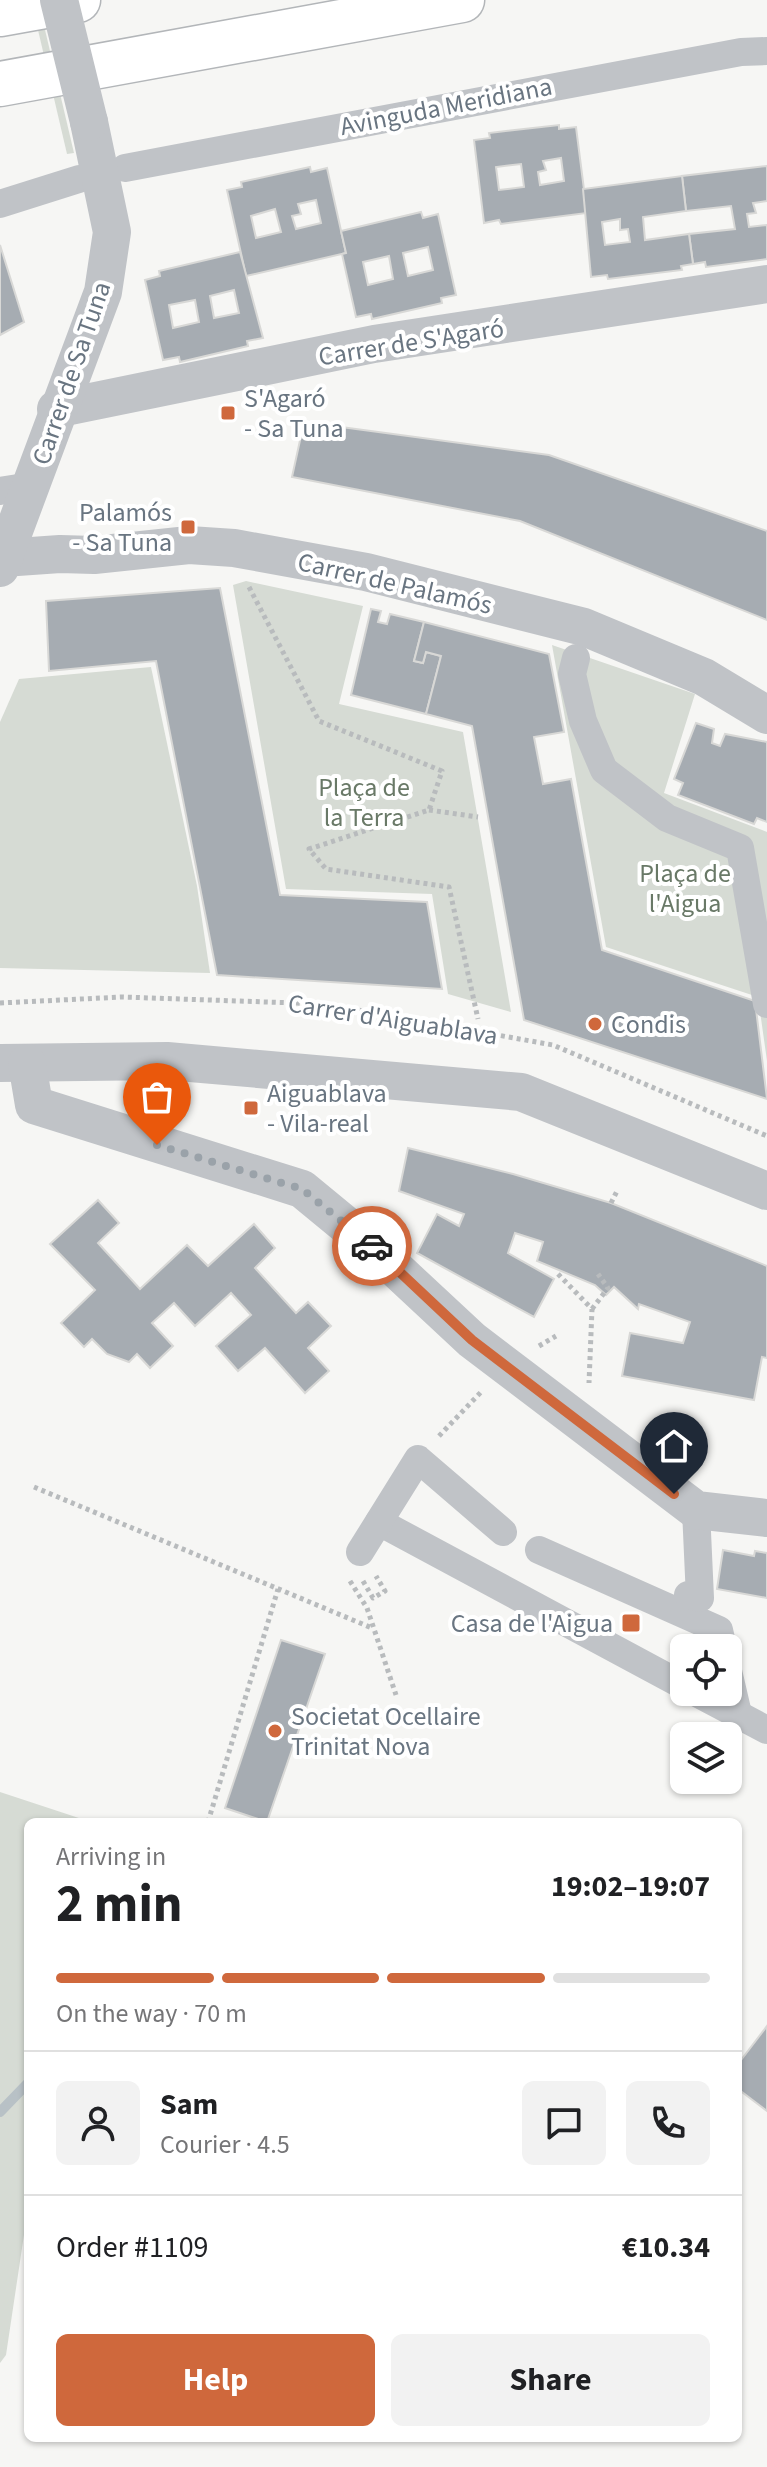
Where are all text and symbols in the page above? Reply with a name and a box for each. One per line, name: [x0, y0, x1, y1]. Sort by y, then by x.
street label: Avinguda Meridiana: [337, 68, 555, 145]
street label: Carrer de Sa Tuna: [23, 276, 120, 470]
street label: Carrer de S'Agaró: [316, 310, 506, 375]
place label: S'Agaró - Sa Tuna: [244, 380, 344, 447]
marker: S'Agaró - Sa Tuna: [219, 404, 237, 422]
place label: Palamós - Sa Tuna: [72, 494, 172, 561]
marker: Palamós - Sa Tuna: [179, 518, 197, 536]
street label: Carrer de Palamós: [294, 543, 496, 624]
park label: Plaça de la Terra: [318, 769, 410, 836]
park label: Plaça de l'Aigua: [639, 855, 731, 922]
street label: Carrer d'Aiguablava: [285, 985, 501, 1054]
place label: Condis: [611, 1006, 686, 1043]
marker: Condis: [586, 1015, 604, 1033]
pin: [123, 1063, 191, 1145]
icon: bag: [135, 1075, 179, 1119]
place label: Aiguablava - Vila-real: [267, 1075, 387, 1142]
marker: Aiguablava - Vila-real: [242, 1099, 260, 1117]
courier: [332, 1206, 412, 1286]
icon: car: [350, 1224, 394, 1268]
pin: [640, 1412, 708, 1494]
icon: home: [652, 1424, 696, 1468]
place label: Casa de l'Aigua: [451, 1605, 613, 1642]
marker: Casa de l'Aigua: [620, 1612, 642, 1634]
map controls: [670, 1634, 742, 1794]
button: locate: [670, 1634, 742, 1706]
place label: Societat Ocellaire Trinitat Nova: [291, 1698, 481, 1765]
marker: Societat Ocellaire Trinitat Nova: [266, 1722, 284, 1740]
button: layers: [670, 1722, 742, 1794]
text: Arriving in: [56, 1838, 166, 1875]
text: 19:02–19:07: [551, 1865, 710, 1908]
text: 2 min: [56, 1868, 183, 1942]
text: On the way · 70 m: [56, 1995, 247, 2032]
button: person: [56, 2081, 140, 2165]
button: chat: [522, 2081, 606, 2165]
button: phone: [626, 2081, 710, 2165]
text: Sam: [160, 2083, 218, 2126]
text: Courier · 4.5: [160, 2126, 290, 2163]
text: Order #1109: [56, 2226, 209, 2269]
text: €10.34: [622, 2226, 710, 2269]
button: Help: [56, 2334, 375, 2426]
button: Share: [391, 2334, 710, 2426]

